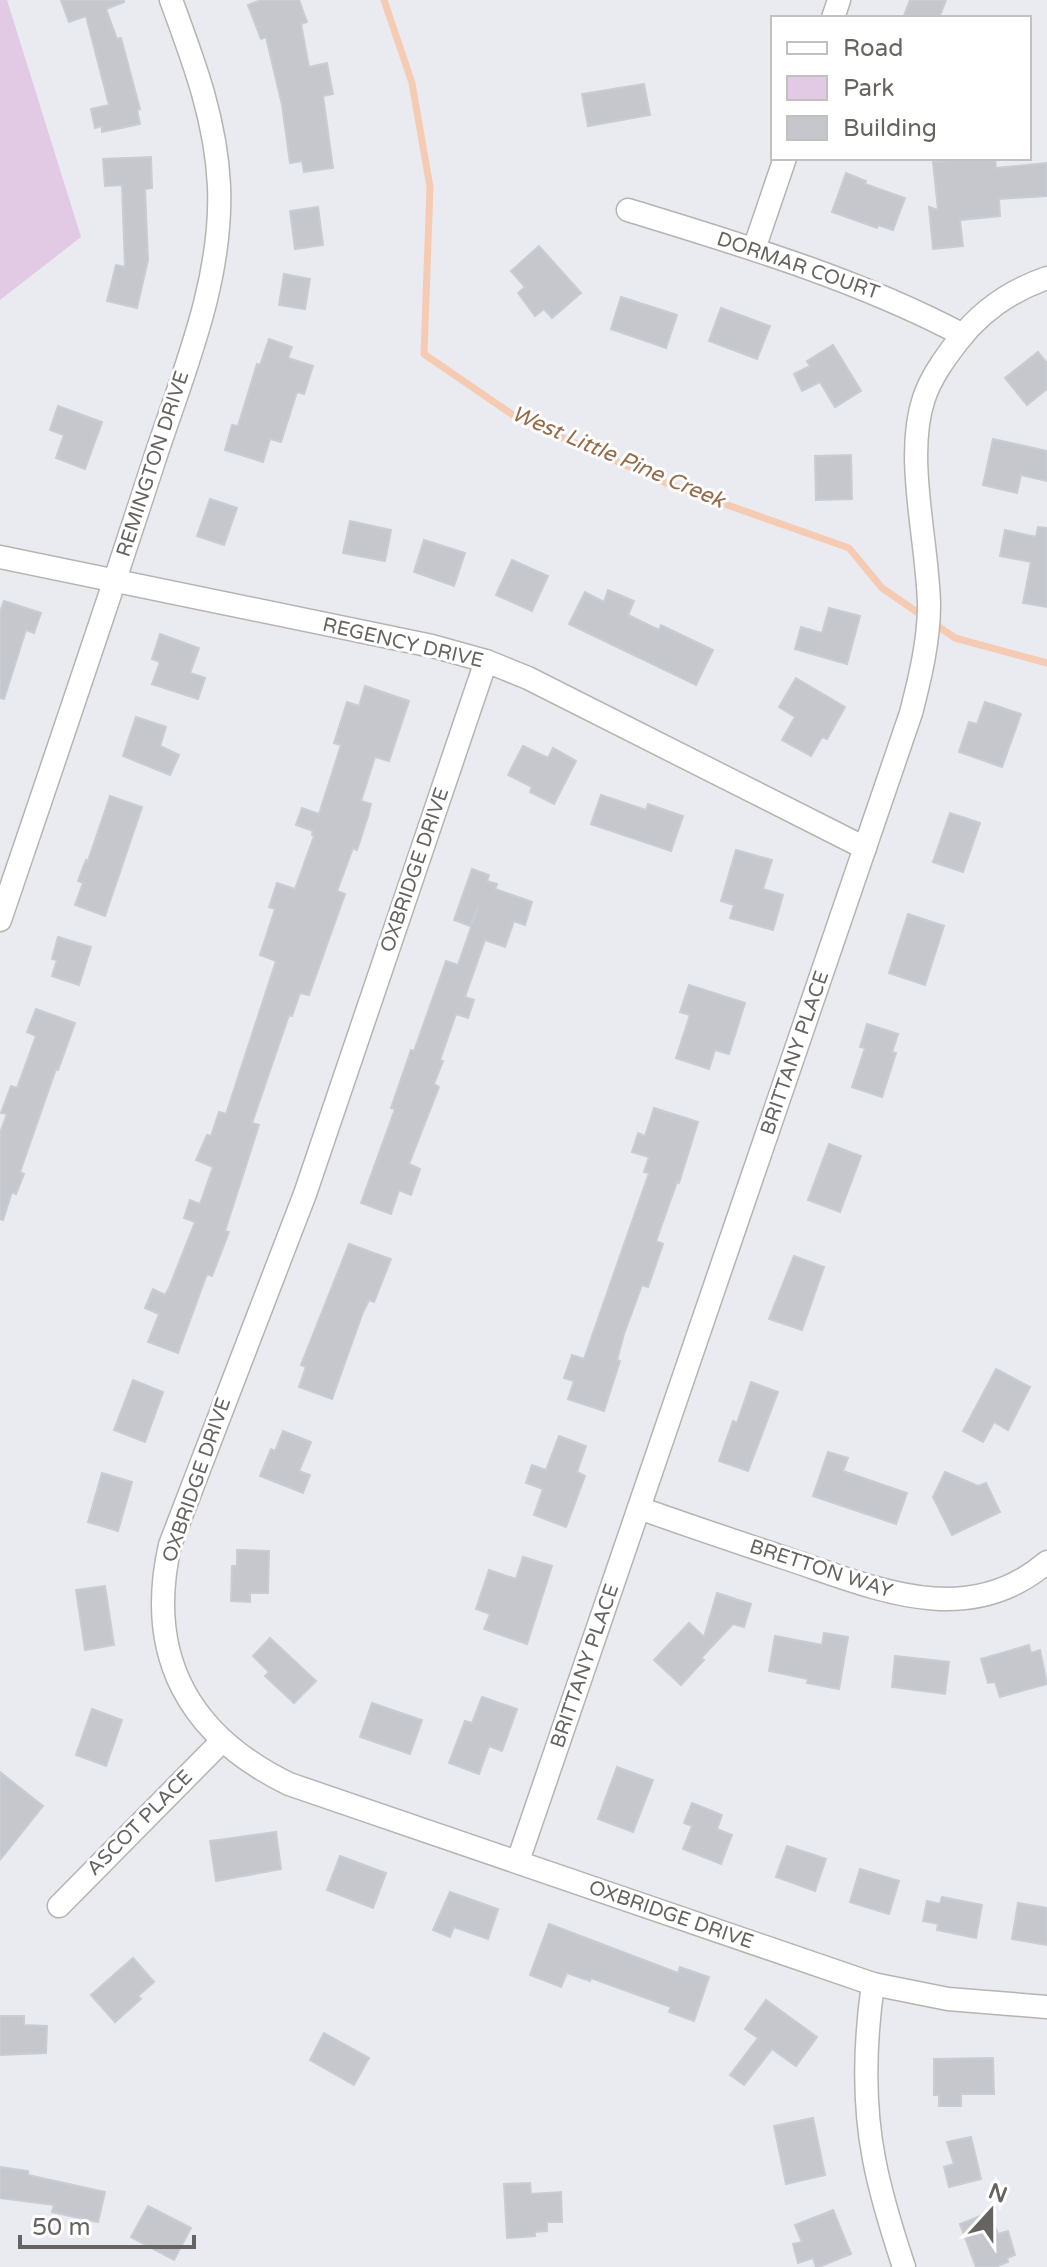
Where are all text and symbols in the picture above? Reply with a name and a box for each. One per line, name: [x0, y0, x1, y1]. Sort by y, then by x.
legend: [771, 16, 1031, 160]
text: Road: [843, 34, 903, 63]
text: Park: [843, 74, 894, 103]
text: Building: [843, 114, 937, 143]
street label: DORMAR COURT: [713, 227, 883, 305]
street label: REMINGTON DRIVE: [112, 368, 194, 560]
water label: West Little Pine Creek: [508, 400, 730, 514]
street label: REGENCY DRIVE: [320, 613, 486, 673]
street label: OXBRIDGE DRIVE: [376, 784, 454, 956]
street label: BRITTANY PLACE: [756, 968, 834, 1138]
street label: OXBRIDGE DRIVE: [158, 1394, 236, 1566]
street label: BRETTON WAY: [746, 1535, 896, 1603]
street label: BRITTANY PLACE: [546, 1581, 624, 1751]
street label: ASCOT PLACE: [82, 1765, 198, 1881]
street label: OXBRIDGE DRIVE: [585, 1876, 757, 1954]
north arrow: [951, 2171, 1031, 2251]
text: N: [985, 2178, 1011, 2209]
scale bar: [20, 2199, 194, 2249]
text: 50 m: [32, 2213, 90, 2242]

